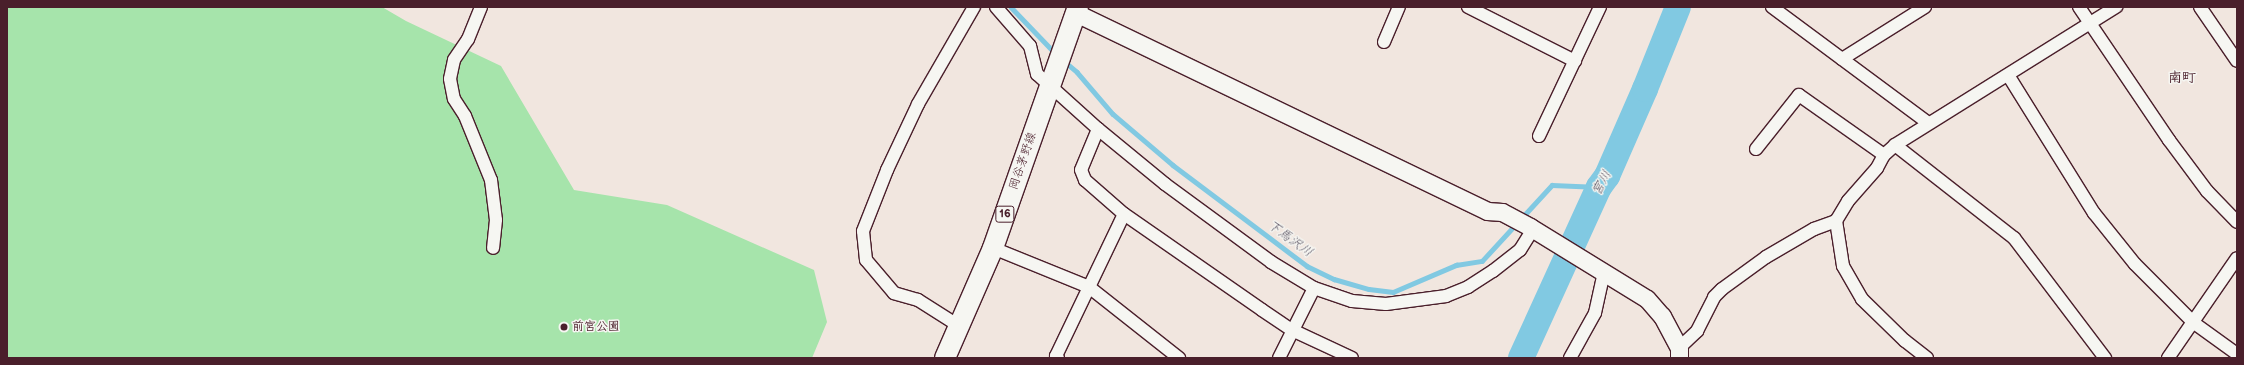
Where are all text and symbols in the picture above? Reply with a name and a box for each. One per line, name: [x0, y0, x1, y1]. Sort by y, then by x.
district label: 南町: [2168, 70, 2196, 86]
street label: 岡谷茅野線: [1006, 130, 1040, 192]
water label: 宮川: [1589, 168, 1615, 198]
road number: 16: [995, 205, 1015, 223]
water label: 下馬沢川: [1264, 217, 1316, 261]
place label: 前宮公園: [572, 320, 620, 334]
marker: 前宮公園: [559, 322, 569, 332]

